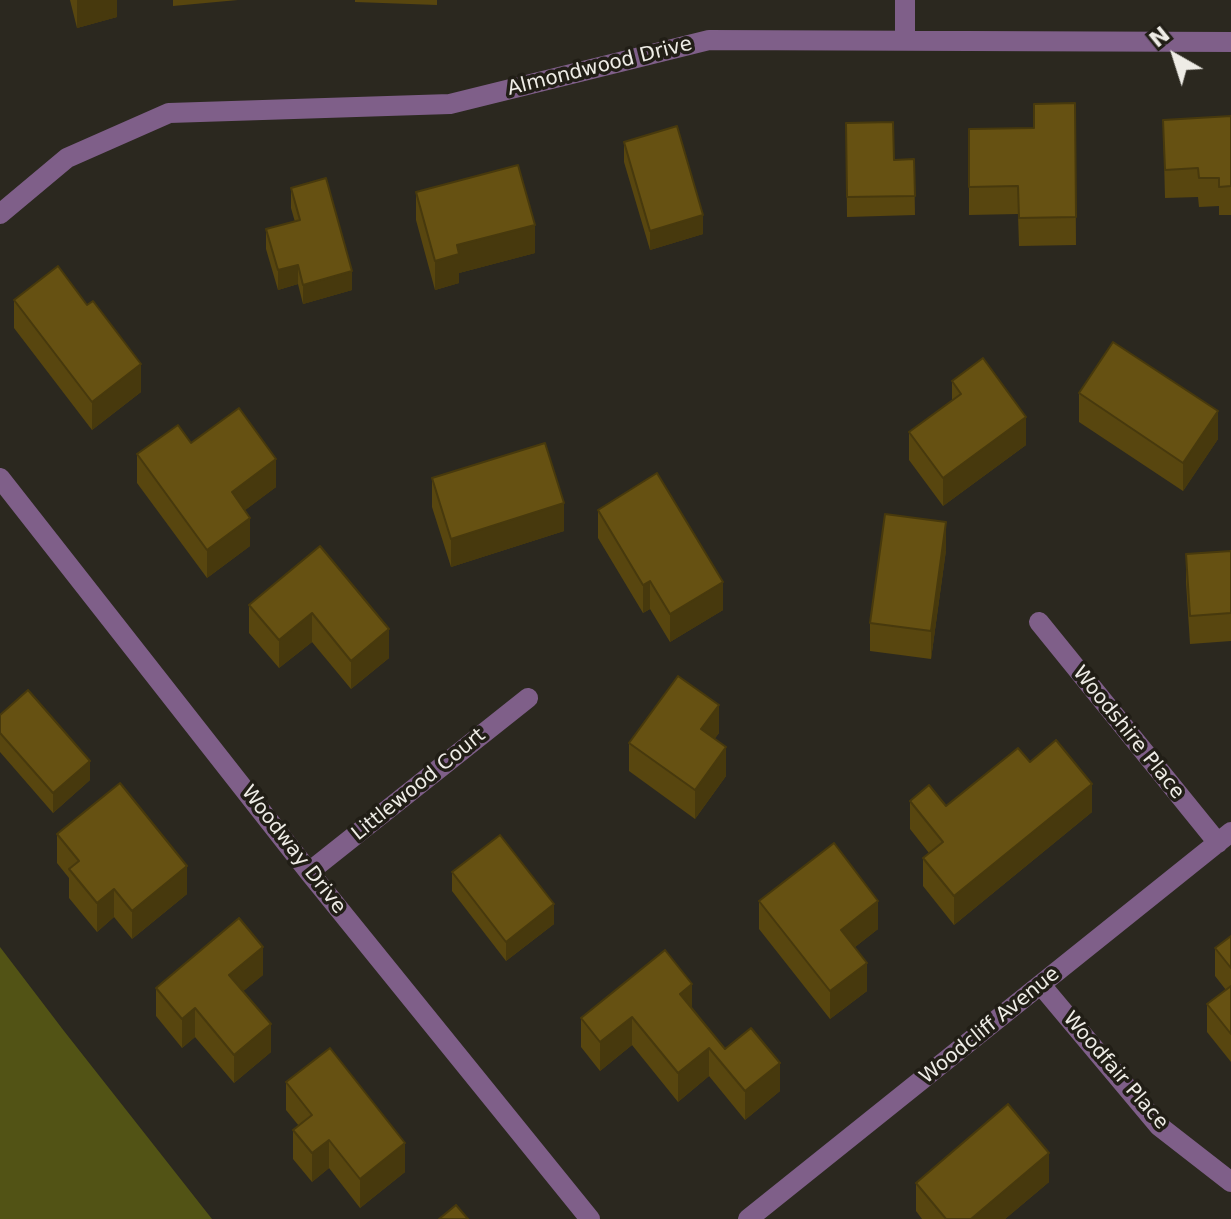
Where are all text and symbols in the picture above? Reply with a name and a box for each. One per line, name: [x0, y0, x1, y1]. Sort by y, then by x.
north arrow: [1135, 16, 1215, 96]
text: N: [1145, 21, 1175, 52]
street label: Almondwood Drive: [505, 32, 695, 102]
street label: Woodshire Place: [1067, 662, 1189, 804]
street label: Littlewood Court: [347, 724, 491, 846]
street label: Woodway Drive: [236, 781, 350, 919]
street label: Woodcliff Avenue: [915, 962, 1065, 1090]
street label: Woodfair Place: [1057, 1007, 1173, 1135]

